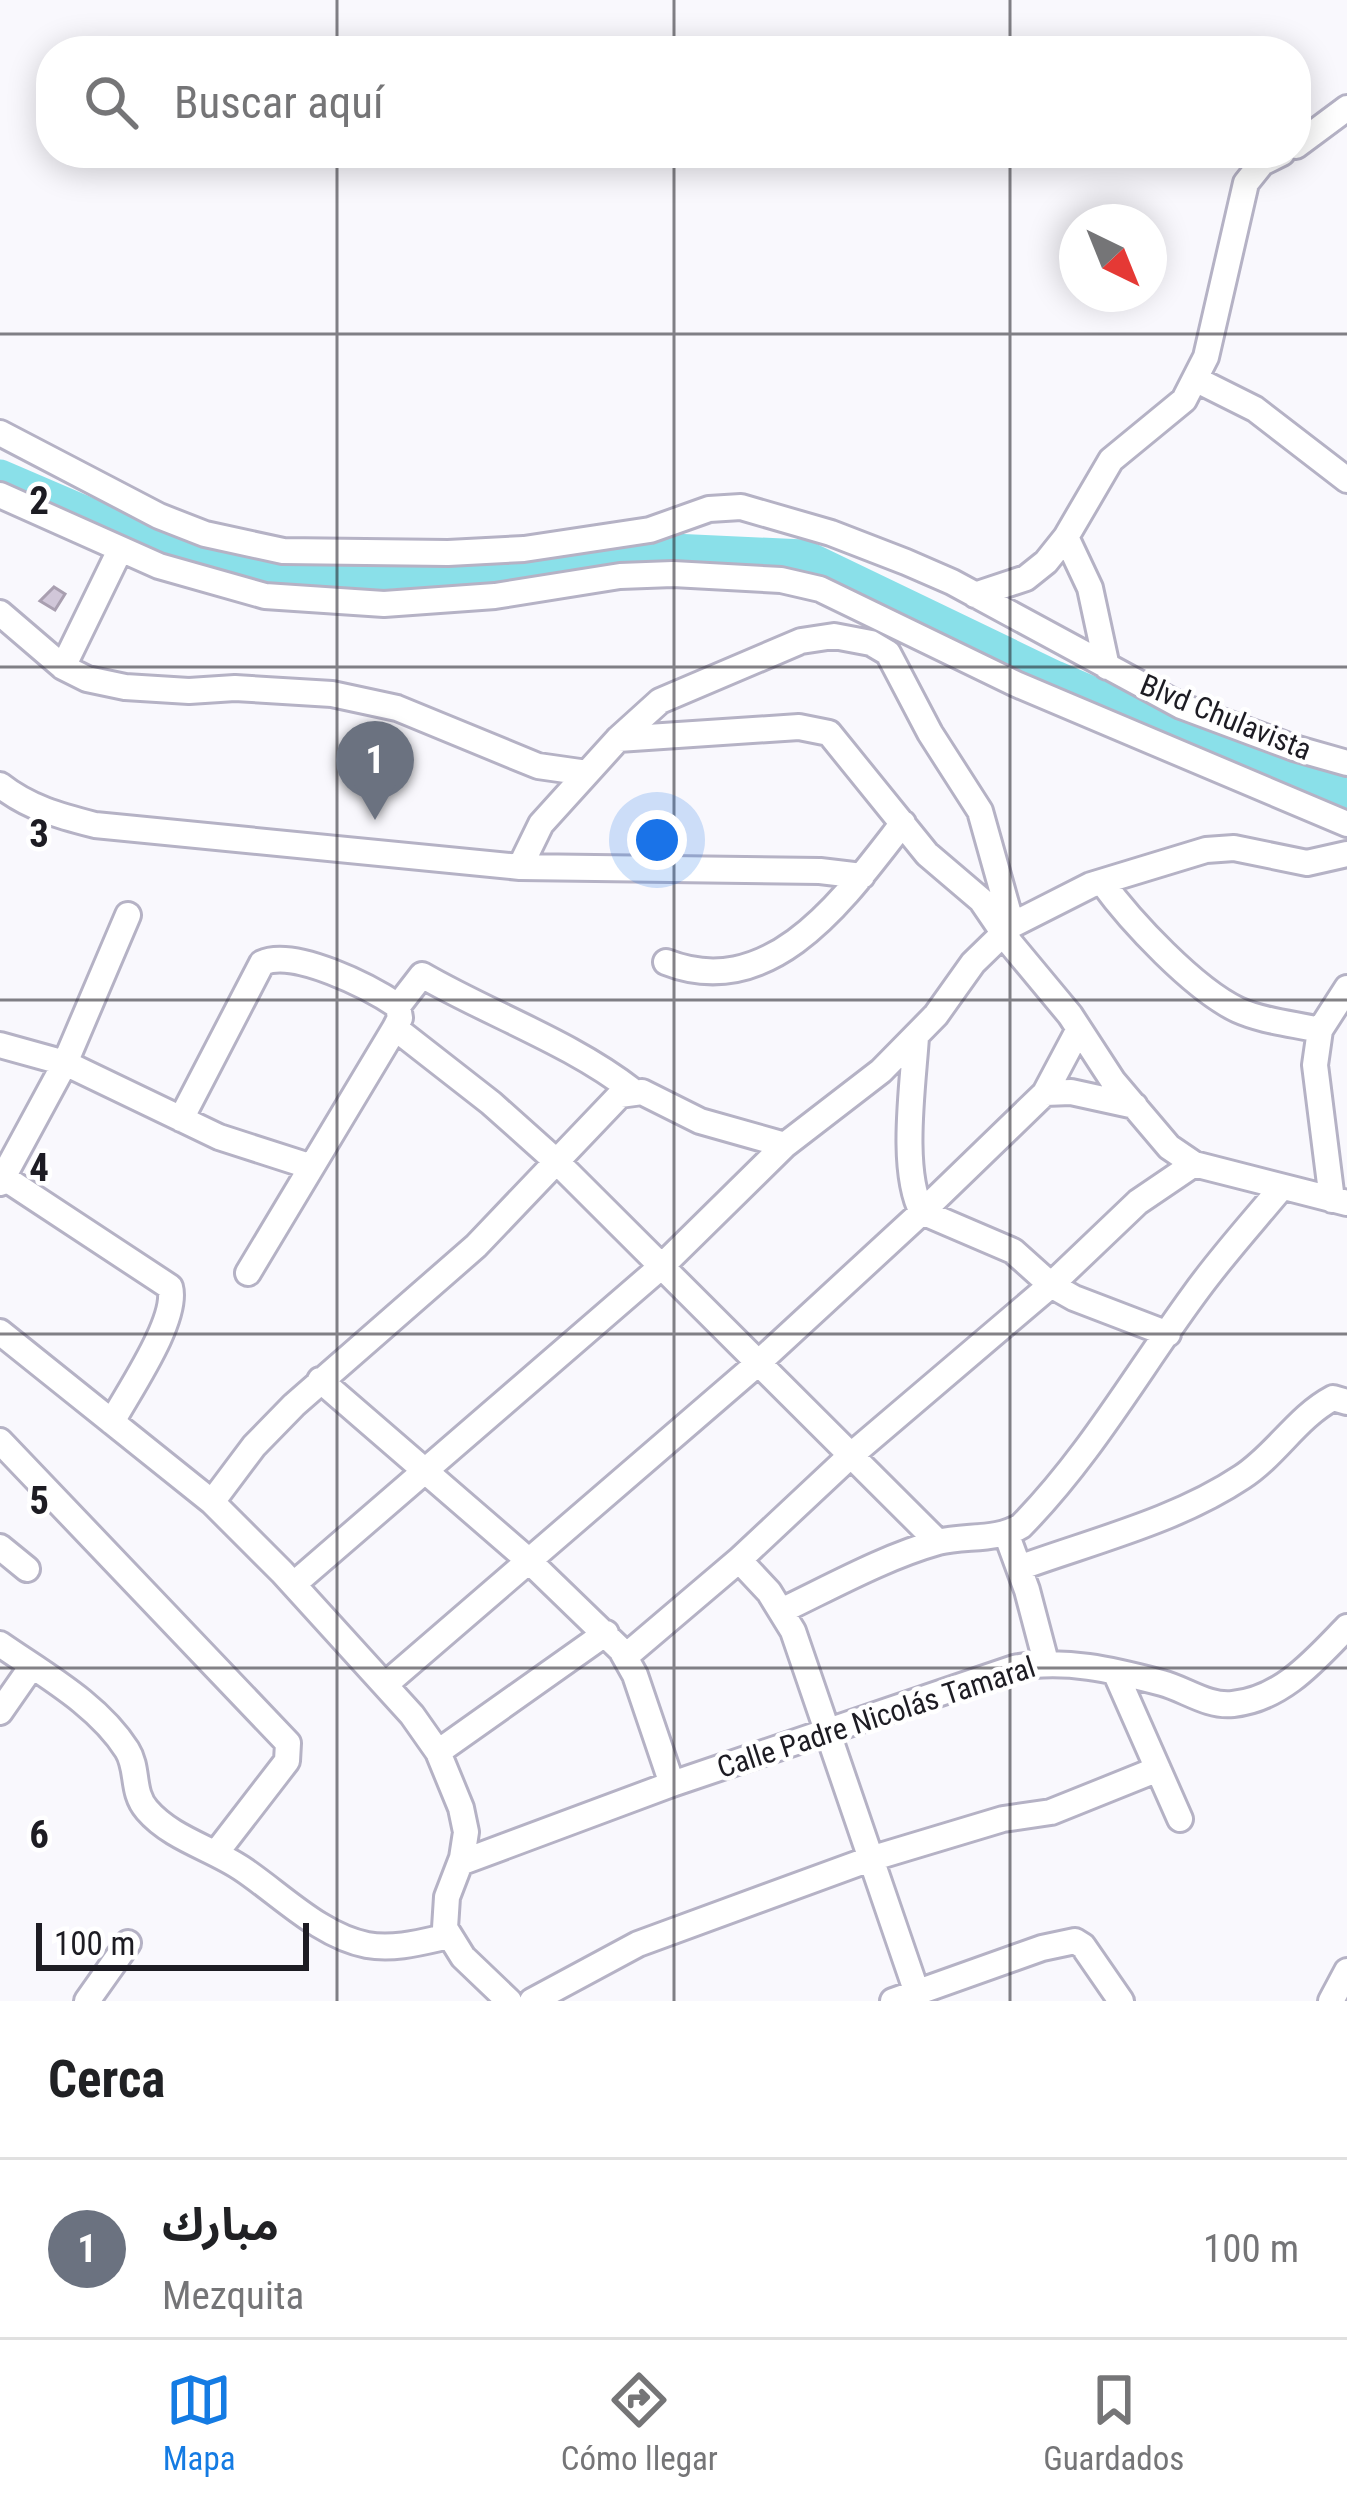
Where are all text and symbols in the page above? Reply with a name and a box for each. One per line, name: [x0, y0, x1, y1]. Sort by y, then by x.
search box: [36, 36, 1311, 168]
icon: search: [78, 69, 144, 135]
text: Buscar aquí: [174, 76, 384, 129]
north arrow: [1059, 204, 1167, 312]
text: 2: [29, 478, 49, 524]
street label: Blvd Chulavista: [1135, 667, 1317, 767]
pin: 1: [336, 721, 414, 820]
your location: [627, 810, 687, 870]
text: 3: [29, 811, 49, 857]
text: 4: [29, 1145, 49, 1191]
text: 5: [29, 1478, 49, 1524]
street label: Calle Padre Nicolás Tamaral: [713, 1649, 1039, 1785]
text: 6: [29, 1812, 49, 1858]
scale bar: [36, 1917, 309, 1970]
text: 100 m: [54, 1924, 135, 1963]
text: Cerca: [48, 2050, 165, 2109]
text: مبارك: [162, 2198, 279, 2251]
text: 1: [77, 2226, 97, 2272]
text: 100 m: [1203, 2226, 1299, 2272]
text: Mezquita: [162, 2273, 304, 2319]
tab: Mapa: [163, 2367, 235, 2478]
tab: Cómo llegar: [561, 2367, 718, 2478]
tab: Guardados: [1043, 2367, 1184, 2478]

